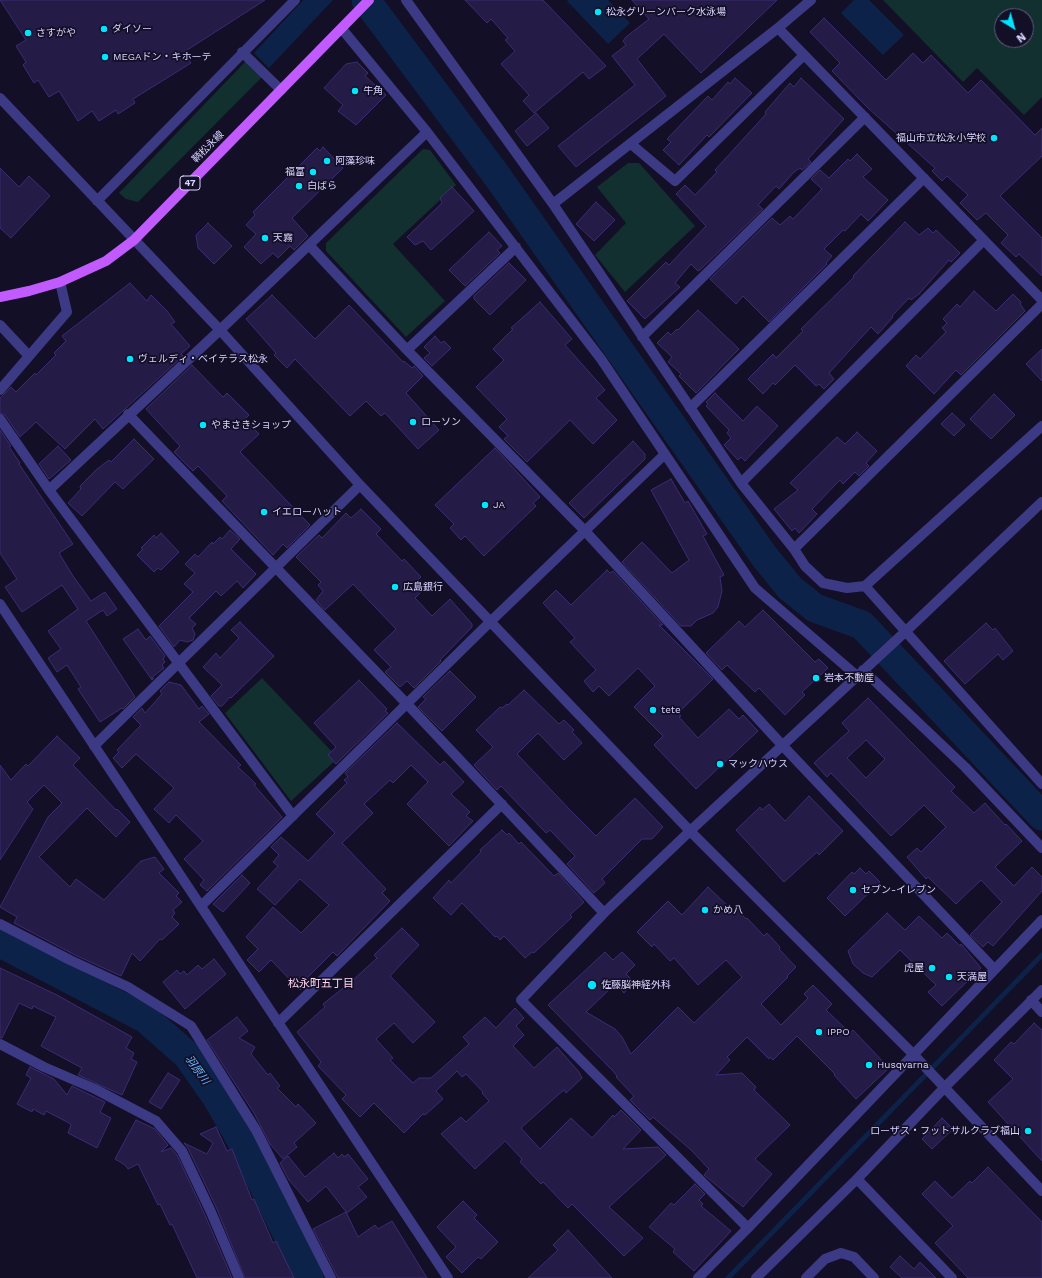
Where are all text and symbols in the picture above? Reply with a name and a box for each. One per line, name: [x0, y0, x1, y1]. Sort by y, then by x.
place label: 松永グリーンパーク水泳場: [606, 6, 726, 18]
marker: 松永グリーンパーク水泳場: [593, 7, 603, 17]
north arrow: [994, 8, 1034, 48]
place label: ダイソー: [112, 23, 152, 35]
marker: ダイソー: [99, 24, 109, 34]
place label: さすがや: [36, 27, 76, 39]
marker: さすがや: [23, 28, 33, 38]
text: N: [1014, 30, 1028, 45]
place label: MEGAドン・キホーテ: [113, 51, 212, 63]
marker: MEGAドン・キホーテ: [100, 52, 110, 62]
place label: 牛角: [363, 85, 383, 97]
marker: 牛角: [350, 86, 360, 96]
street label: 鞆松永線: [190, 129, 226, 165]
place label: 福山市立松永小学校: [896, 132, 986, 144]
marker: 福山市立松永小学校: [989, 133, 999, 143]
place label: 阿藻珍味: [335, 155, 375, 167]
marker: 阿藻珍味: [322, 156, 332, 166]
place label: 福富: [285, 166, 305, 178]
marker: 福富: [308, 167, 318, 177]
road number: 47: [180, 176, 200, 190]
place label: 白ばら: [307, 180, 337, 192]
marker: 白ばら: [294, 181, 304, 191]
place label: 天霧: [273, 232, 293, 244]
marker: 天霧: [260, 233, 270, 243]
place label: ヴェルディ・ベイテラス松永: [138, 353, 268, 365]
marker: ヴェルディ・ベイテラス松永: [125, 354, 135, 364]
place label: ローソン: [421, 416, 461, 428]
marker: ローソン: [408, 417, 418, 427]
place label: やまさきショップ: [211, 419, 291, 431]
marker: やまさきショップ: [198, 420, 208, 430]
place label: JA: [493, 499, 505, 511]
marker: JA: [480, 500, 490, 510]
place label: イエローハット: [272, 506, 342, 518]
marker: イエローハット: [259, 507, 269, 517]
place label: 広島銀行: [403, 581, 443, 593]
marker: 広島銀行: [390, 582, 400, 592]
place label: 岩本不動産: [824, 672, 874, 684]
marker: 岩本不動産: [811, 673, 821, 683]
place label: tete: [661, 704, 681, 716]
marker: tete: [648, 705, 658, 715]
place label: マックハウス: [728, 758, 788, 770]
marker: マックハウス: [715, 759, 725, 769]
place label: セブン-イレブン: [861, 884, 936, 896]
marker: セブン-イレブン: [848, 885, 858, 895]
place label: かめ八: [713, 904, 743, 916]
marker: かめ八: [700, 905, 710, 915]
place label: 虎屋: [904, 962, 924, 974]
marker: 虎屋: [927, 963, 937, 973]
place label: 天満屋: [957, 971, 987, 983]
marker: 天満屋: [944, 972, 954, 982]
district label: 松永町五丁目: [288, 977, 354, 991]
marker: 佐藤脳神経外科: [586, 979, 598, 991]
place label: 佐藤脳神経外科: [601, 979, 671, 991]
place label: IPPO: [827, 1026, 850, 1038]
marker: IPPO: [814, 1027, 824, 1037]
water label: 羽原川: [182, 1053, 212, 1087]
place label: Husqvarna: [877, 1059, 929, 1071]
marker: Husqvarna: [864, 1060, 874, 1070]
place label: ローザス・フットサルクラブ福山: [870, 1125, 1020, 1137]
marker: ローザス・フットサルクラブ福山: [1023, 1126, 1033, 1136]

